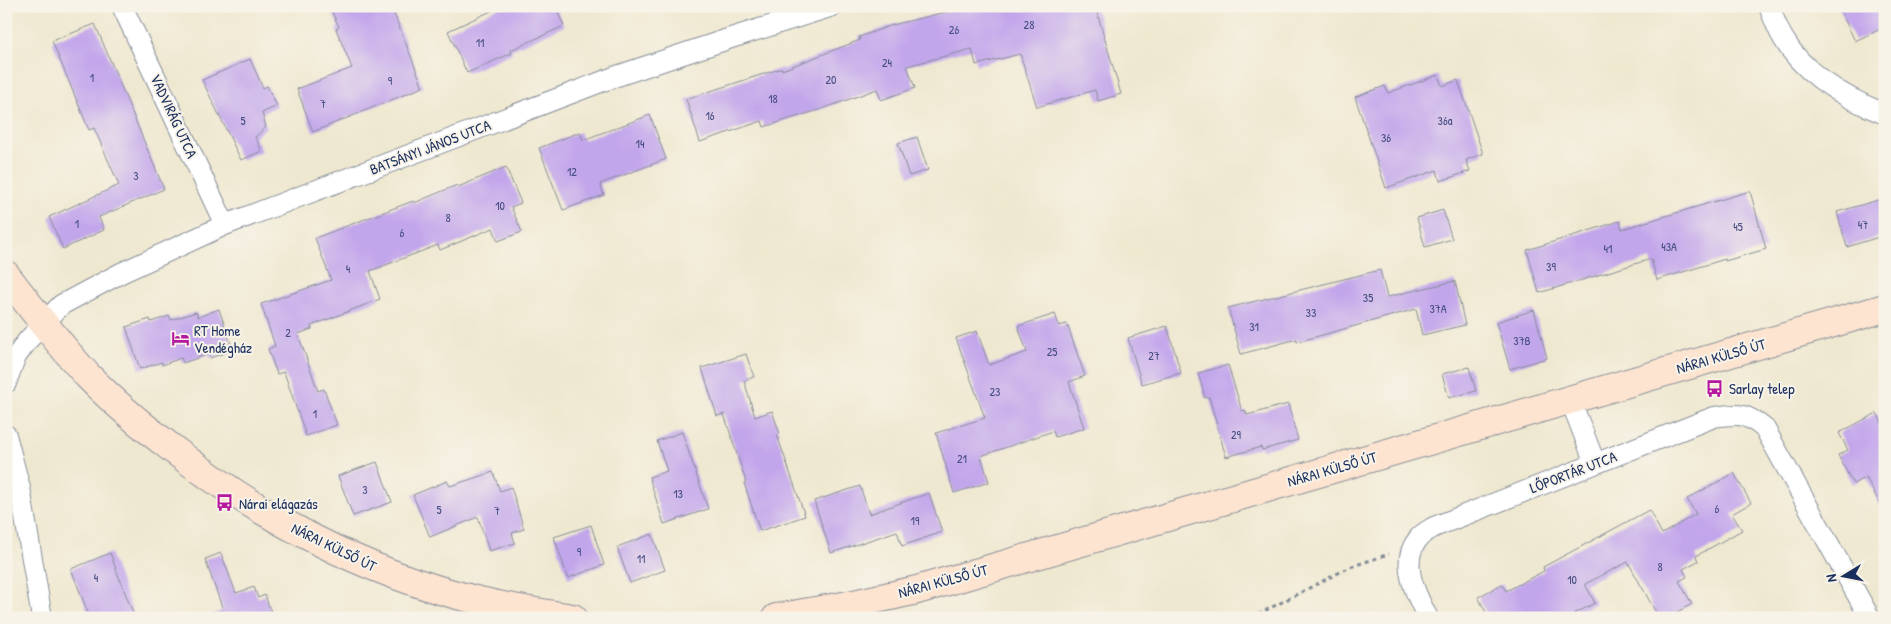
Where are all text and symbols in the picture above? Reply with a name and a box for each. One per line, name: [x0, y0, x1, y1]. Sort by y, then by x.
house number: 28: [1024, 16, 1034, 33]
house number: 26: [949, 21, 959, 38]
house number: 11: [476, 34, 484, 51]
house number: 24: [882, 54, 893, 71]
house number: 1: [90, 69, 94, 86]
street label: VADVIRÁG UTCA: [145, 71, 203, 162]
house number: 20: [826, 71, 837, 88]
house number: 9: [388, 72, 393, 89]
house number: 18: [768, 90, 778, 107]
house number: 7: [320, 95, 326, 112]
house number: 16: [705, 107, 715, 124]
house number: 5: [240, 112, 246, 129]
house number: 36a: [1438, 112, 1453, 129]
street label: BATSÁNYI JÁNOS UTCA: [366, 114, 494, 180]
house number: 36: [1381, 129, 1391, 146]
house number: 14: [636, 135, 645, 152]
house number: 12: [567, 163, 577, 180]
house number: 3: [133, 167, 139, 184]
house number: 10: [495, 197, 505, 214]
house number: 8: [445, 209, 451, 226]
house number: 1: [75, 215, 79, 232]
house number: 47: [1858, 216, 1868, 233]
house number: 45: [1733, 218, 1743, 235]
house number: 6: [400, 224, 405, 241]
house number: 43A: [1661, 238, 1677, 255]
house number: 41: [1604, 240, 1612, 257]
house number: 39: [1546, 258, 1556, 275]
house number: 4: [346, 260, 351, 277]
house number: 35: [1363, 289, 1373, 306]
house number: 37A: [1429, 300, 1447, 317]
house number: 33: [1306, 304, 1316, 321]
house number: 31: [1249, 318, 1259, 335]
place label: RT Home Vendégház: [194, 320, 253, 358]
house number: 2: [285, 324, 291, 341]
hotel icon: RT Home Vendégház: [170, 329, 190, 349]
house number: 37B: [1513, 332, 1531, 349]
street label: NÁRAI KÜLSŐ ÚT: [1674, 333, 1769, 379]
house number: 25: [1047, 343, 1057, 360]
house number: 27: [1148, 347, 1160, 364]
bus stop icon: Sarlay telep: [1705, 378, 1725, 398]
place label: Sarlay telep: [1729, 378, 1795, 399]
house number: 23: [990, 383, 1001, 400]
house number: 1: [313, 405, 317, 422]
house number: 29: [1231, 426, 1242, 443]
street label: NÁRAI KÜLSŐ ÚT: [1285, 446, 1380, 492]
street label: LŐPORTÁR UTCA: [1526, 446, 1620, 498]
house number: 21: [957, 450, 967, 467]
house number: 3: [362, 481, 368, 498]
house number: 13: [673, 485, 683, 502]
bus stop icon: Nárai elágazás: [215, 493, 235, 513]
place label: Nárai elágazás: [239, 493, 318, 514]
house number: 6: [1715, 500, 1720, 517]
house number: 5: [436, 501, 442, 518]
house number: 7: [494, 502, 500, 519]
house number: 19: [911, 512, 920, 529]
street label: NÁRAI KÜLSŐ ÚT: [288, 517, 381, 577]
house number: 9: [577, 543, 582, 560]
house number: 11: [637, 550, 645, 567]
north arrow: [1818, 552, 1868, 602]
house number: 8: [1657, 558, 1663, 575]
street label: NÁRAI KÜLSŐ ÚT: [896, 559, 991, 603]
house number: 4: [94, 569, 99, 586]
house number: 10: [1567, 571, 1577, 588]
text: N: [1821, 572, 1841, 584]

